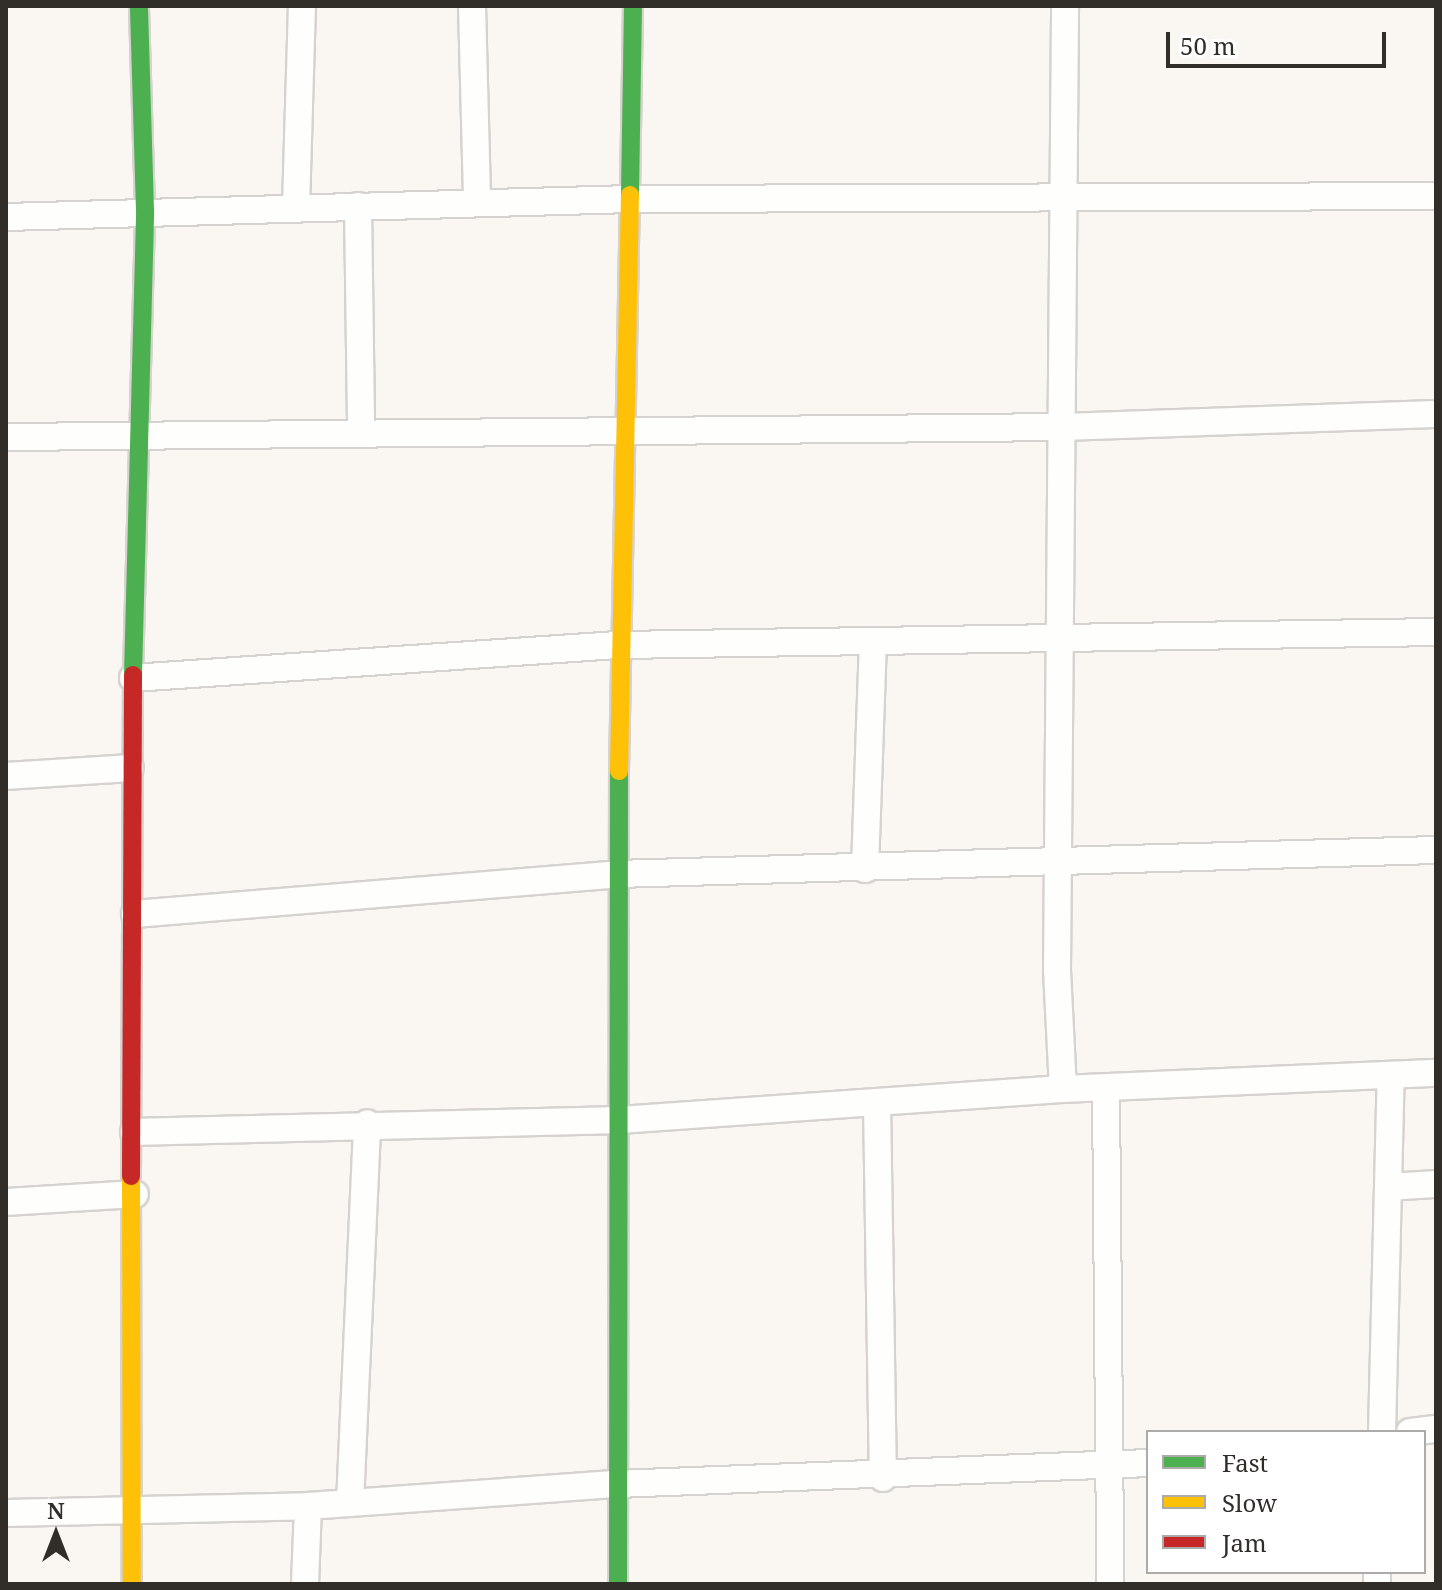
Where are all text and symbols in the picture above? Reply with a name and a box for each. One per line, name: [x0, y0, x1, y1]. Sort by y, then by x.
scale bar: [1170, 16, 1390, 66]
text: 50 m: [1180, 29, 1236, 62]
legend: [1146, 1430, 1426, 1574]
text: Fast: [1222, 1446, 1268, 1479]
text: Slow: [1222, 1486, 1277, 1519]
north arrow: [16, 1494, 96, 1574]
text: N: [47, 1495, 65, 1525]
text: Jam: [1222, 1526, 1267, 1559]

